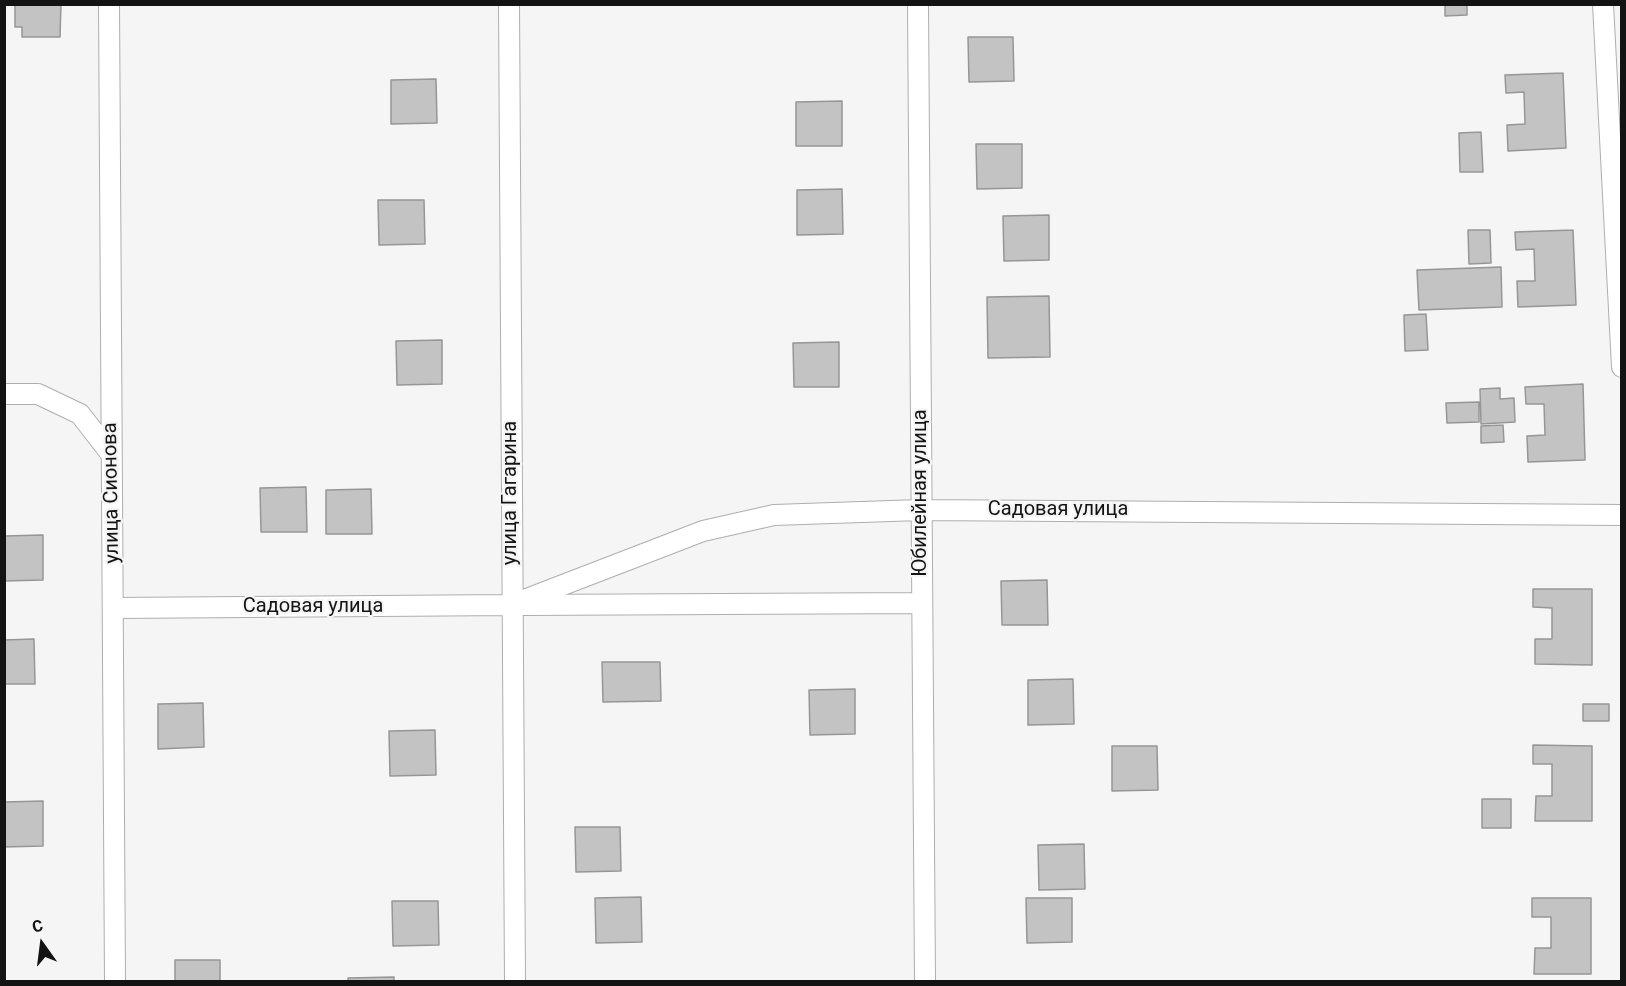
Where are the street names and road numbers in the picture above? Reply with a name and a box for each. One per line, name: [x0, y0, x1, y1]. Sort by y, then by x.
street label: Юбилейная улица: [909, 409, 933, 577]
street label: улица Гагарина: [499, 421, 523, 565]
street label: улица Сионова: [99, 422, 125, 564]
street label: Садовая улица: [988, 498, 1128, 522]
street label: Садовая улица: [243, 595, 383, 619]

